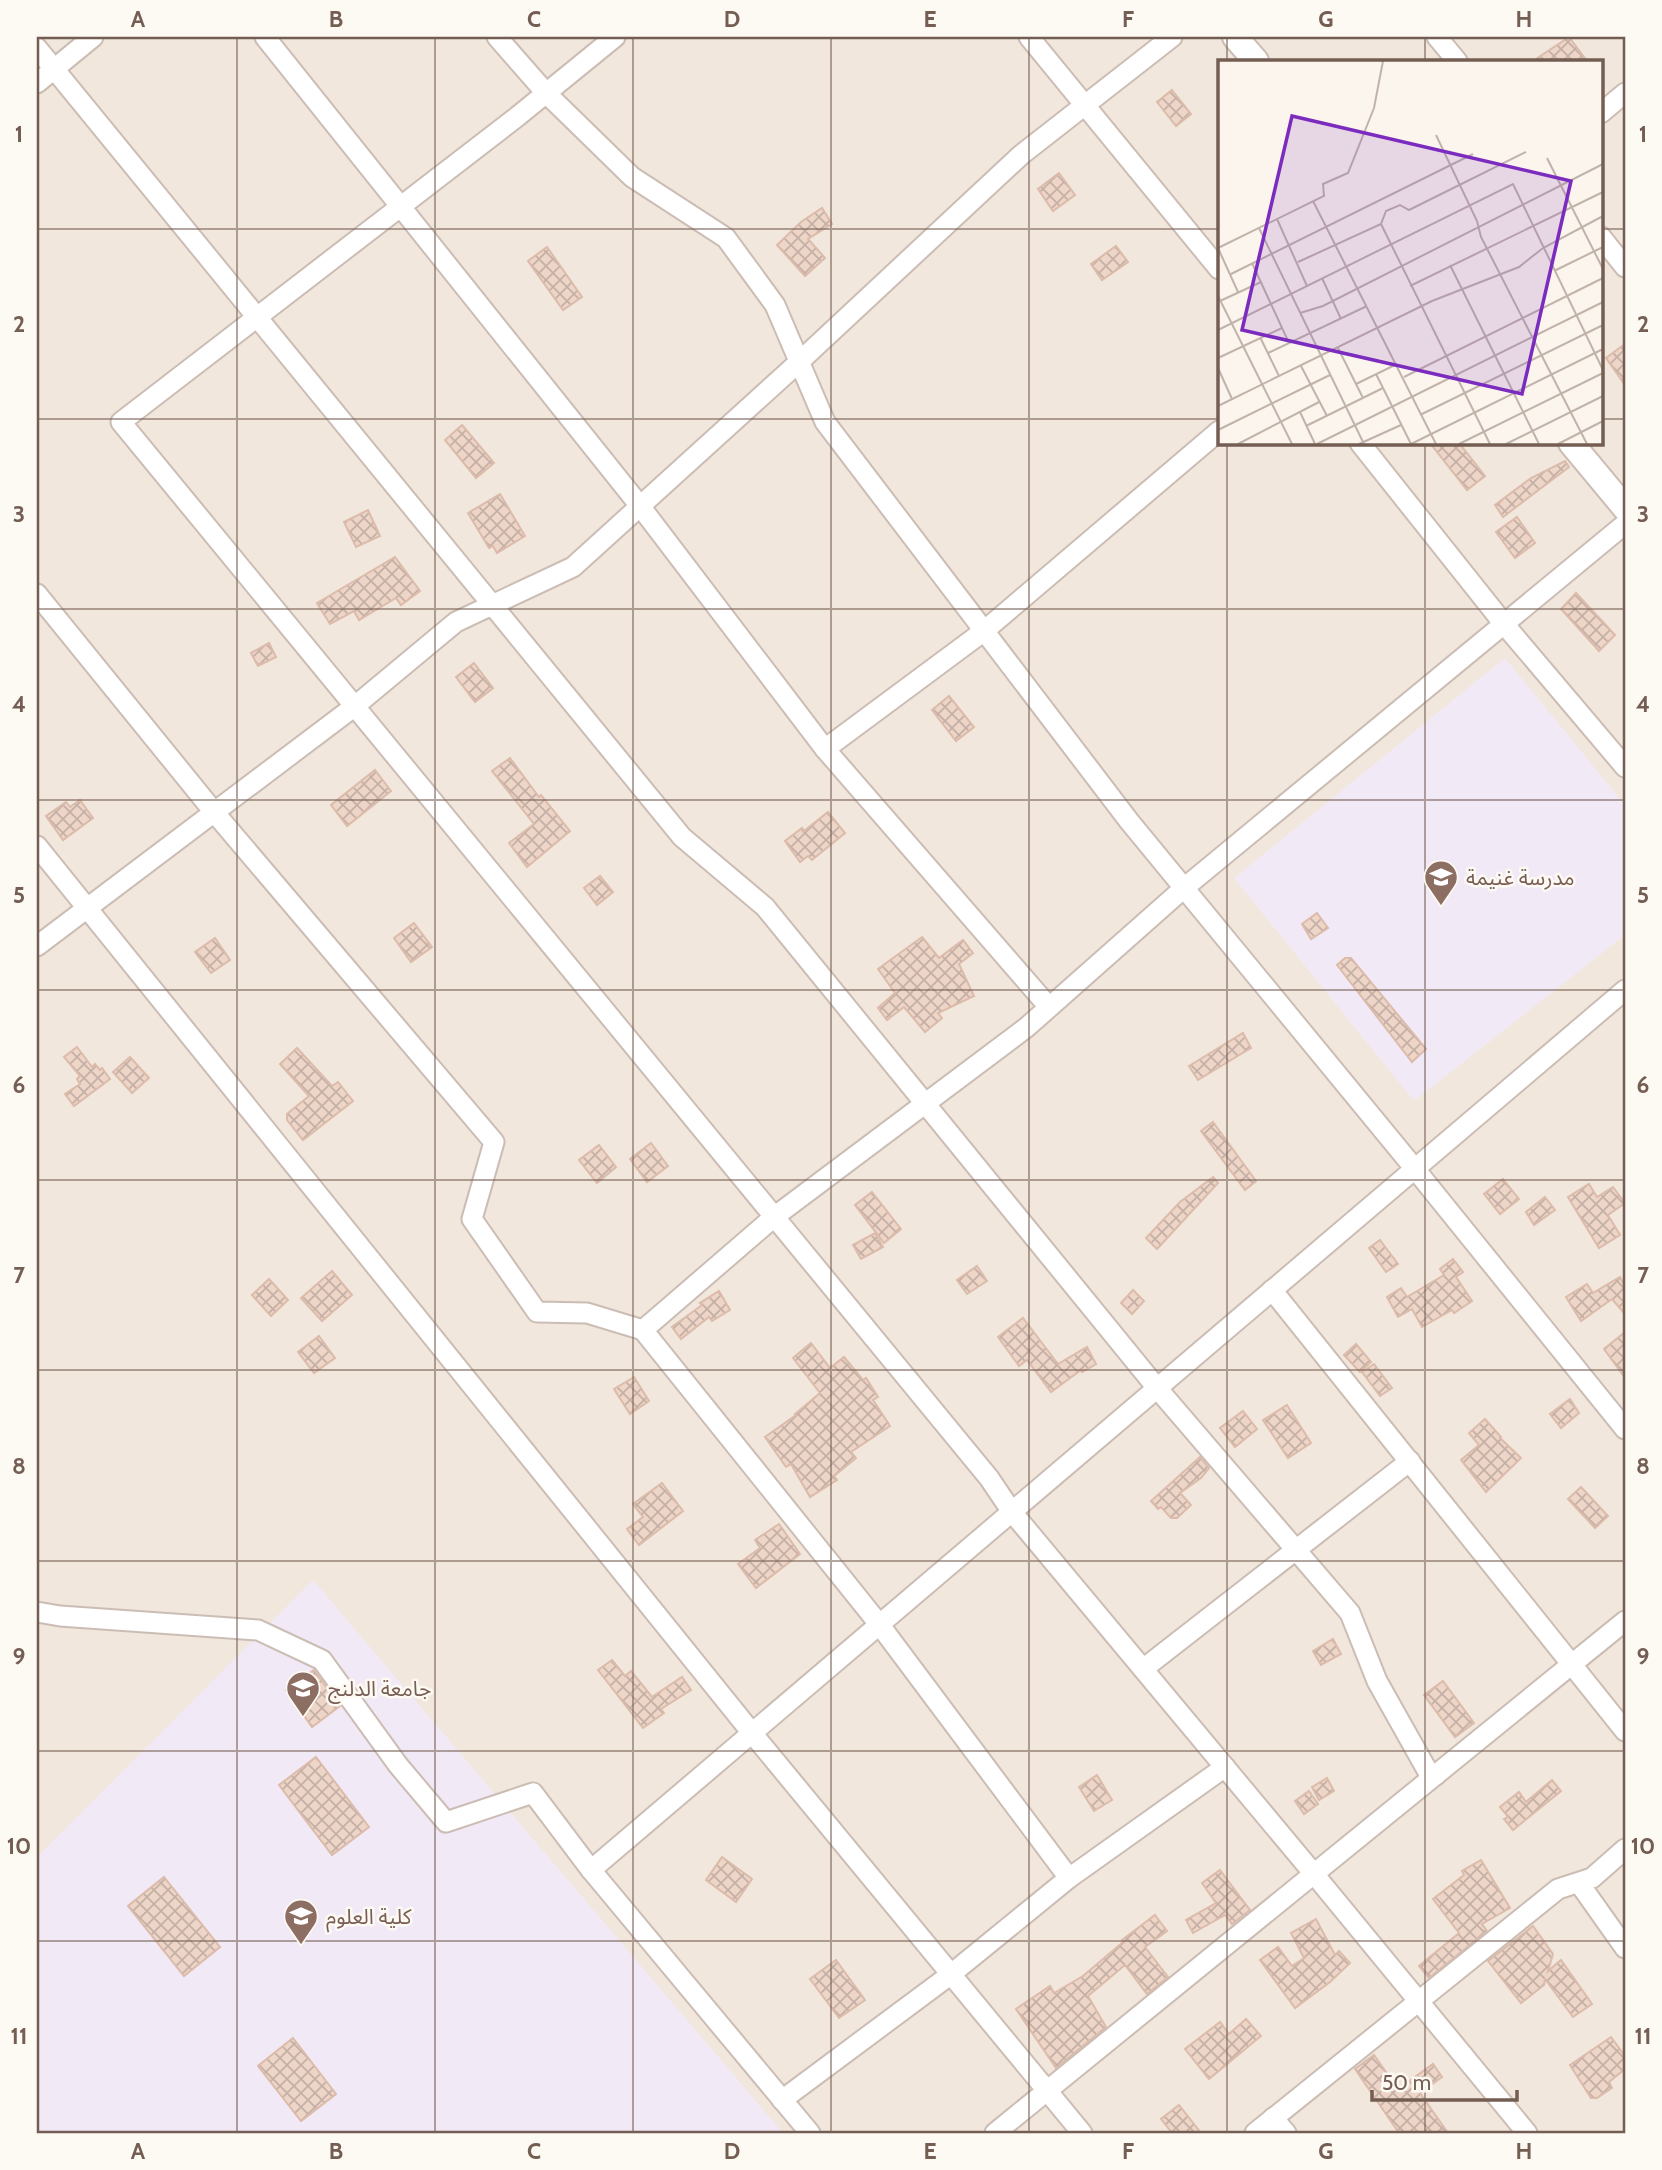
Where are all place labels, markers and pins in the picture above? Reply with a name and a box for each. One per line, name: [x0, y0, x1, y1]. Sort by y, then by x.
school or university icon: مدرسة غنيمة: [1422, 858, 1460, 907]
place label: مدرسة غنيمة: [1466, 865, 1575, 890]
school or university icon: جامعة الدلنج: [284, 1669, 322, 1718]
place label: جامعة الدلنج: [328, 1676, 431, 1704]
school or university icon: كلية العلوم: [282, 1897, 320, 1946]
place label: كلية العلوم: [326, 1904, 412, 1933]

